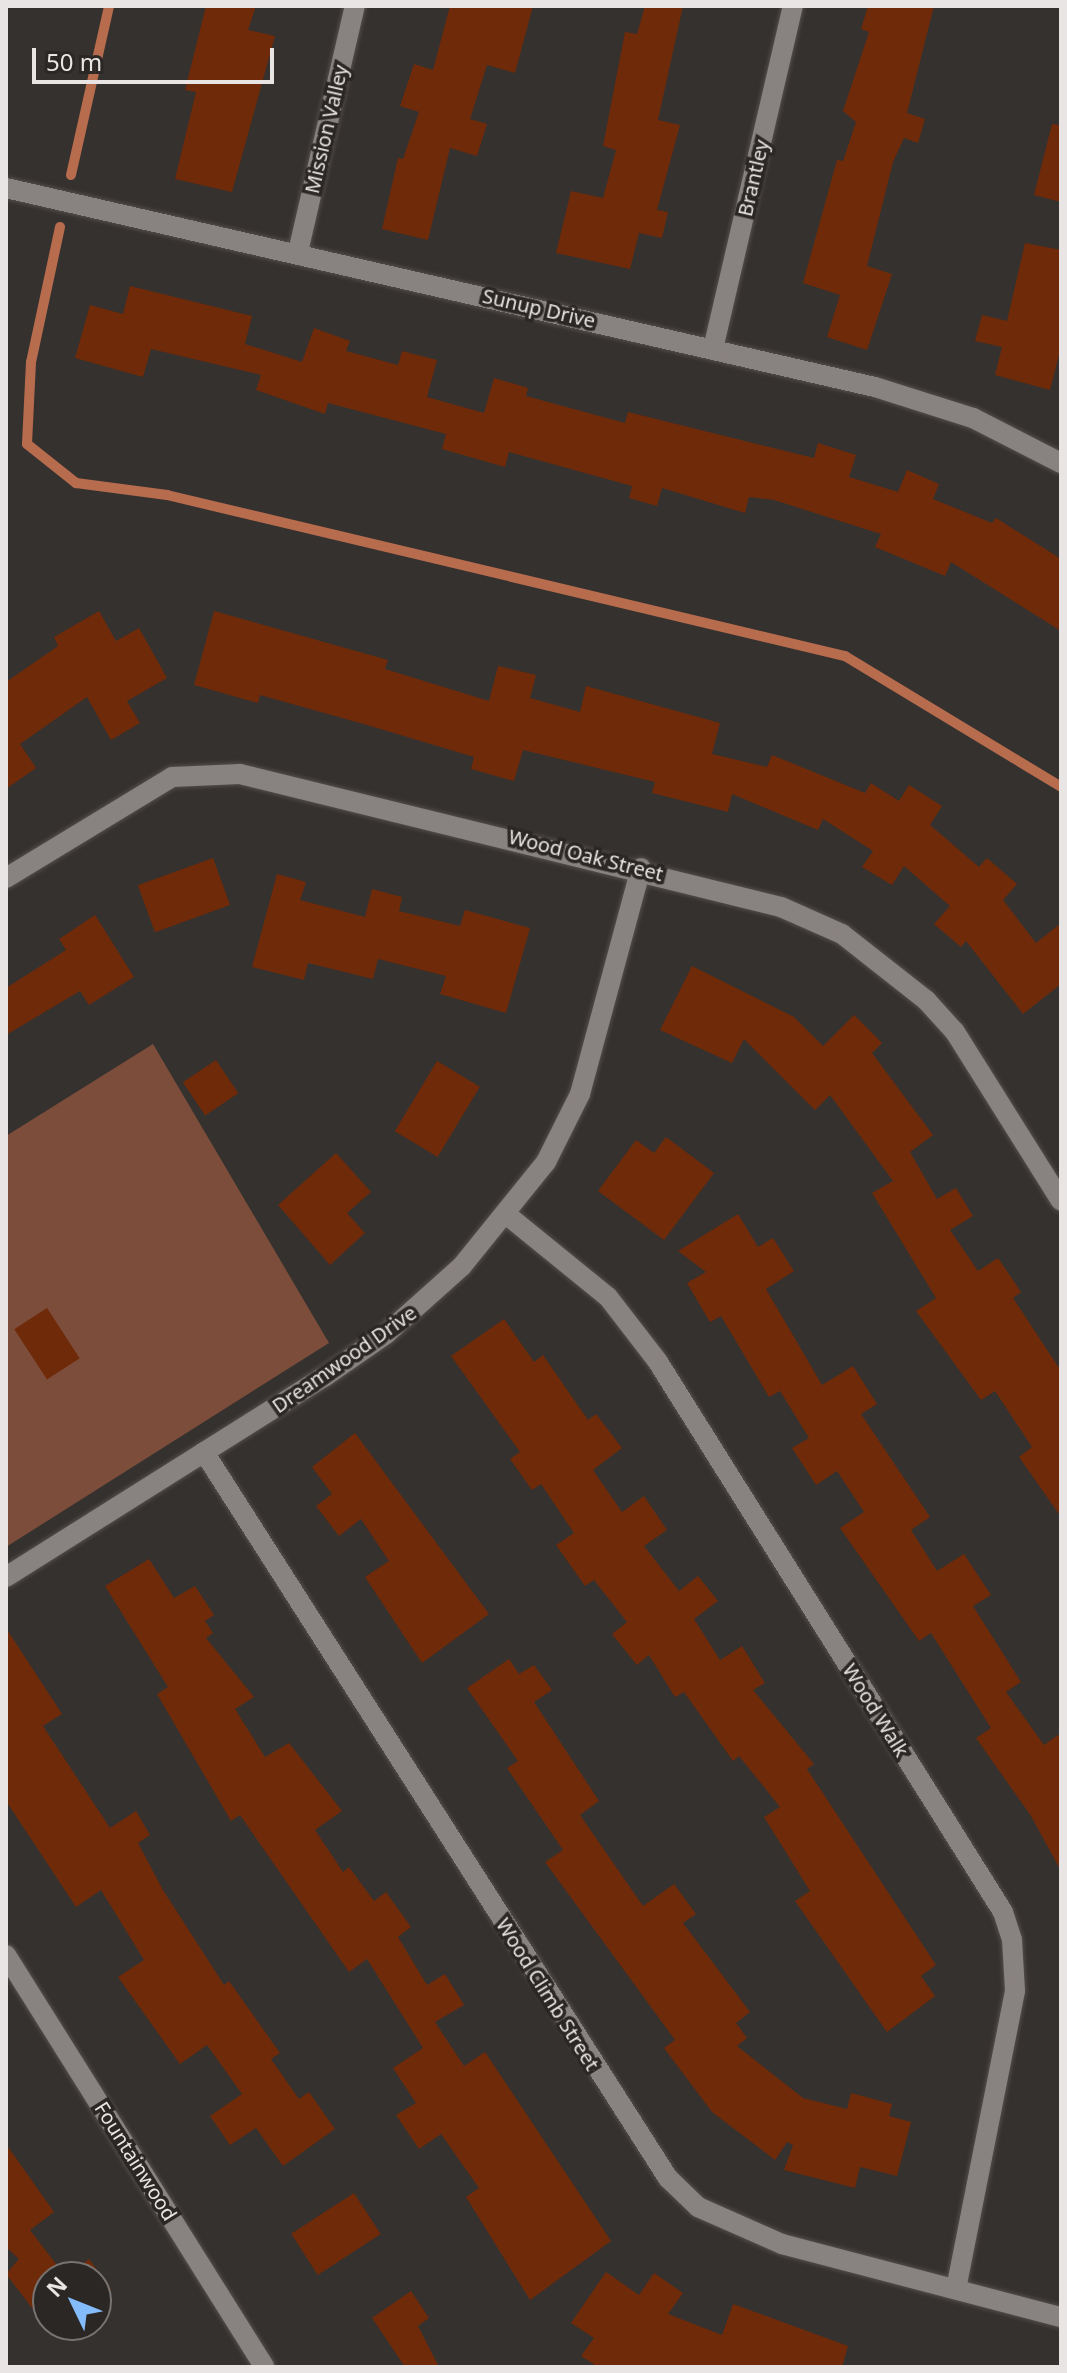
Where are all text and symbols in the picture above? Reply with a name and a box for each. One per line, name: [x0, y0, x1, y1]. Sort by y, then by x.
scale bar: [36, 32, 278, 82]
text: 50 m: [46, 45, 102, 78]
street label: Mission Valley: [300, 62, 352, 196]
street label: Brantley: [733, 137, 773, 219]
street label: Sunup Drive: [480, 283, 598, 333]
street label: Wood Oak Street: [506, 824, 666, 886]
street label: Dreamwood Drive: [267, 1300, 421, 1418]
street label: Wood Walk: [838, 1659, 914, 1761]
street label: Wood Climb Street: [491, 1913, 605, 2075]
street label: Fountainwood: [90, 2097, 182, 2225]
north arrow: [32, 2261, 112, 2341]
text: N: [39, 2269, 73, 2303]

